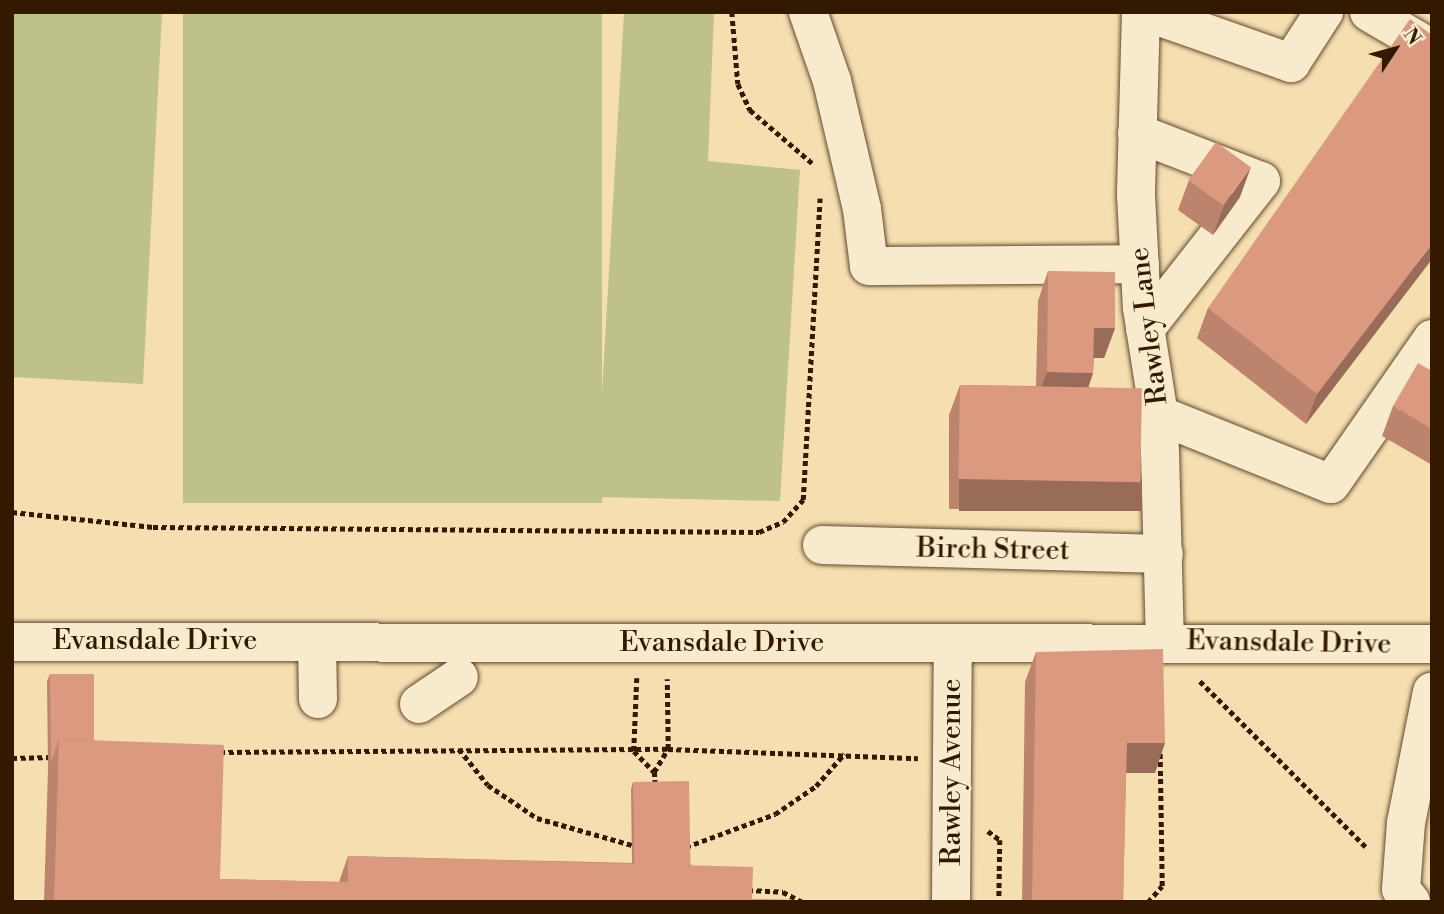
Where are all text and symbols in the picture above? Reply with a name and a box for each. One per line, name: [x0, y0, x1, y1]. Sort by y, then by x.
north arrow: [1360, 14, 1430, 84]
text: N: [1398, 24, 1426, 50]
street label: Rawley Lane: [1123, 245, 1175, 407]
street label: Birch Street: [916, 532, 1070, 568]
street label: Evansdale Drive: [53, 624, 257, 658]
street label: Evansdale Drive: [1186, 624, 1392, 662]
street label: Evansdale Drive: [620, 626, 824, 660]
street label: Rawley Avenue: [935, 678, 969, 866]

